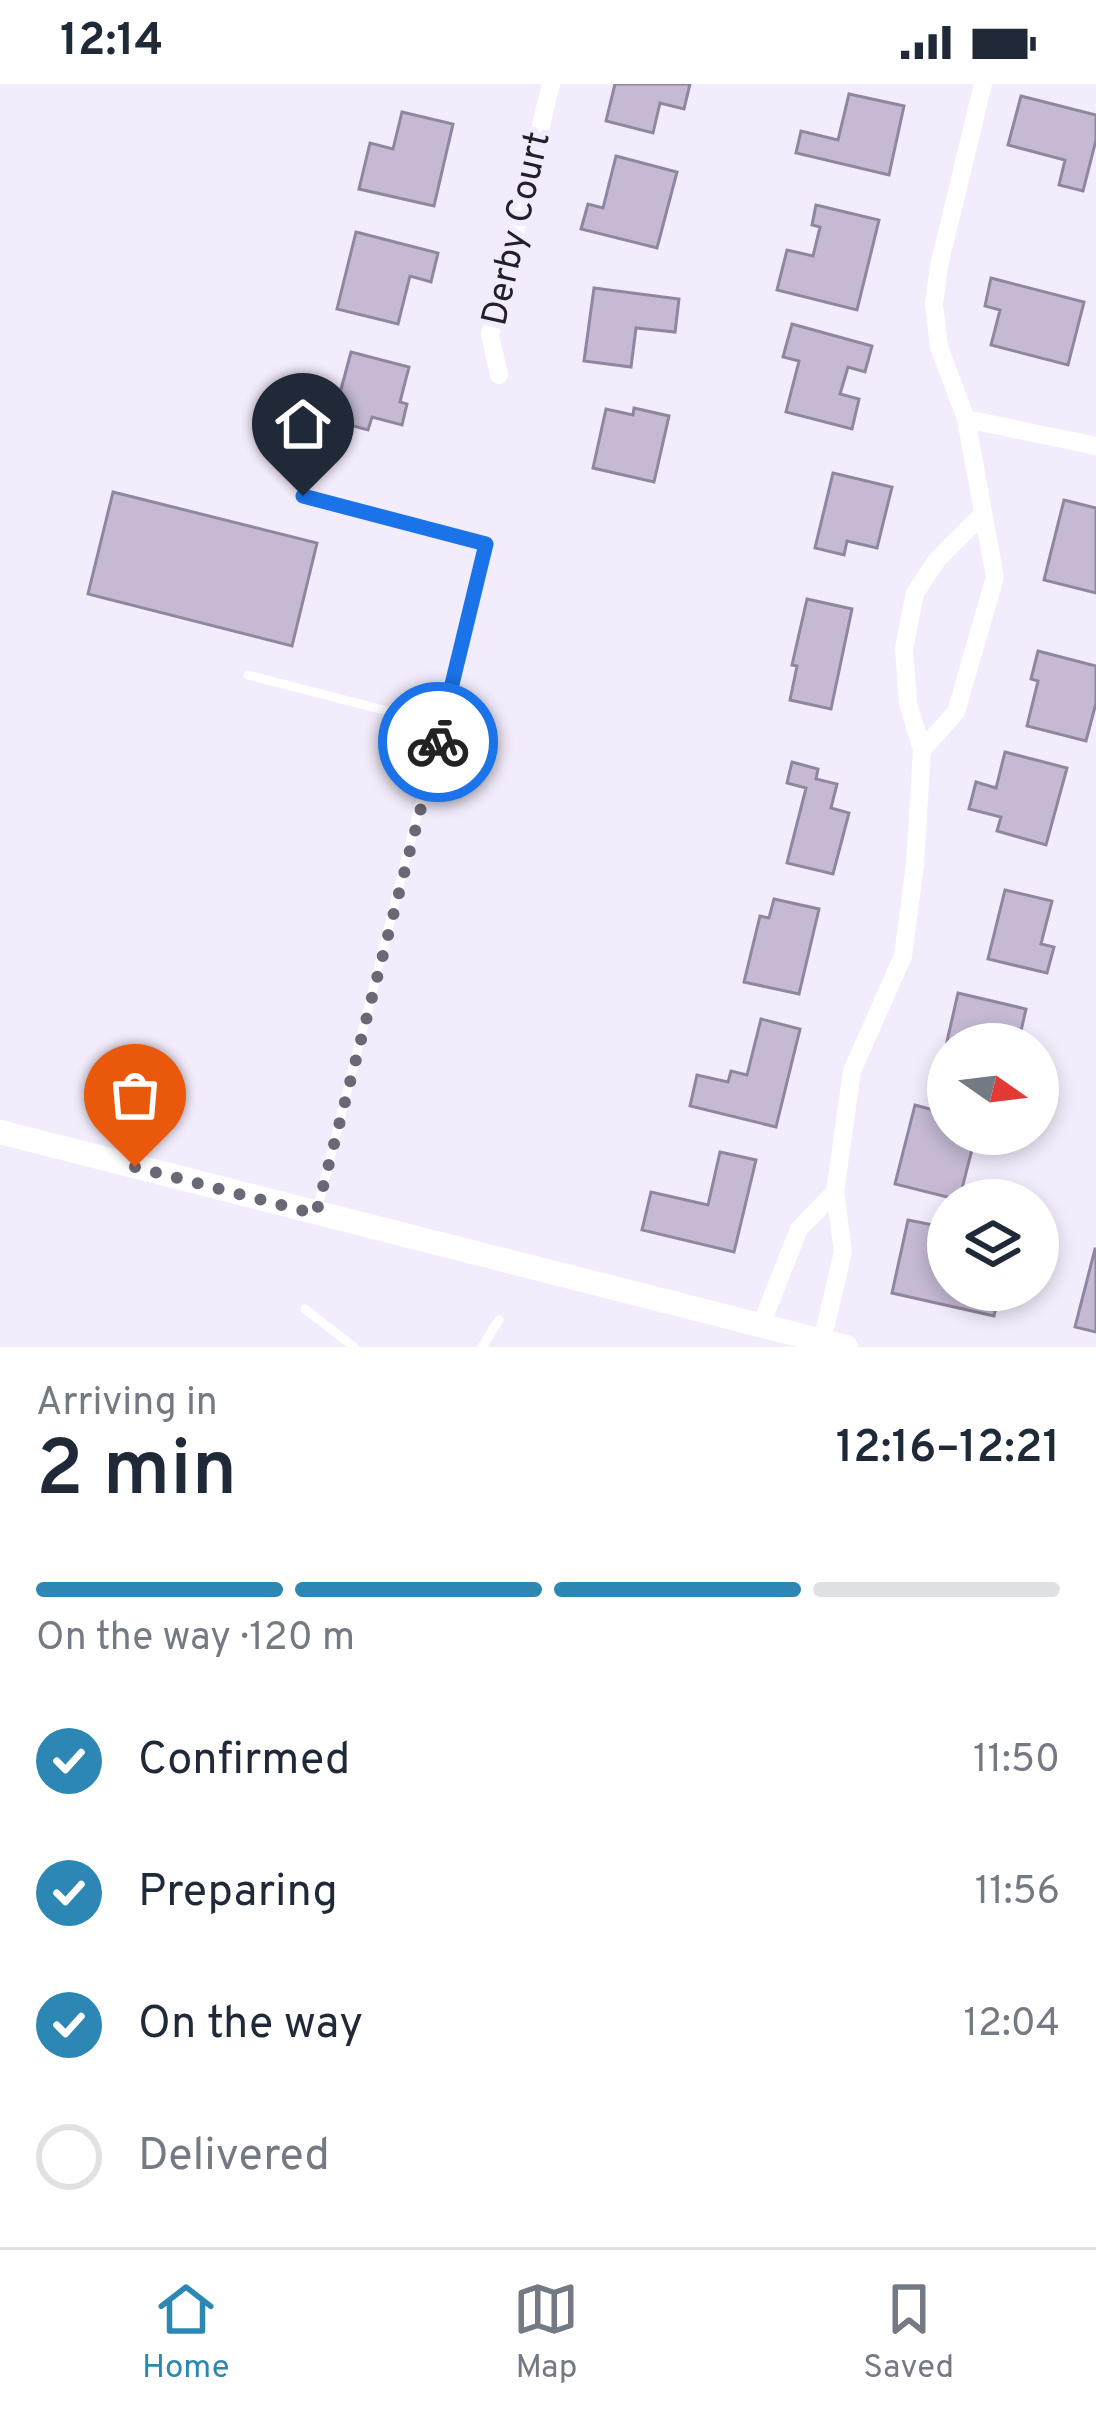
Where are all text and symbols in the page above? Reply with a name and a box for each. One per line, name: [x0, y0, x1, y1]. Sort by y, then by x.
text: 12:14: [60, 14, 163, 71]
street label: Derby Court: [473, 128, 563, 330]
pin: [252, 373, 354, 496]
icon: home: [270, 391, 336, 457]
courier: [378, 682, 498, 802]
icon: bike: [405, 709, 471, 775]
north arrow: [927, 1023, 1059, 1155]
map controls: [927, 1023, 1059, 1311]
pin: [84, 1044, 186, 1167]
icon: bag: [102, 1062, 168, 1128]
button: layers: [927, 1179, 1059, 1311]
text: Arriving in: [36, 1380, 218, 1429]
text: 12:16–12:21: [836, 1421, 1060, 1478]
text: 2 min: [36, 1424, 237, 1523]
text: On the way · 120 m: [36, 1615, 355, 1664]
icon: check: [36, 1728, 102, 1794]
text: Confirmed: [138, 1733, 350, 1790]
text: 11:50: [973, 1737, 1060, 1786]
icon: check: [36, 1860, 102, 1926]
text: Preparing: [138, 1865, 338, 1922]
text: 11:56: [975, 1869, 1060, 1918]
icon: check: [36, 1992, 102, 2058]
text: On the way: [138, 1997, 363, 2054]
text: 12:04: [964, 2001, 1060, 2050]
text: Delivered: [138, 2129, 330, 2186]
tab: Home: [142, 2276, 230, 2390]
tab: Map: [513, 2276, 579, 2390]
tab: Saved: [863, 2276, 954, 2390]

